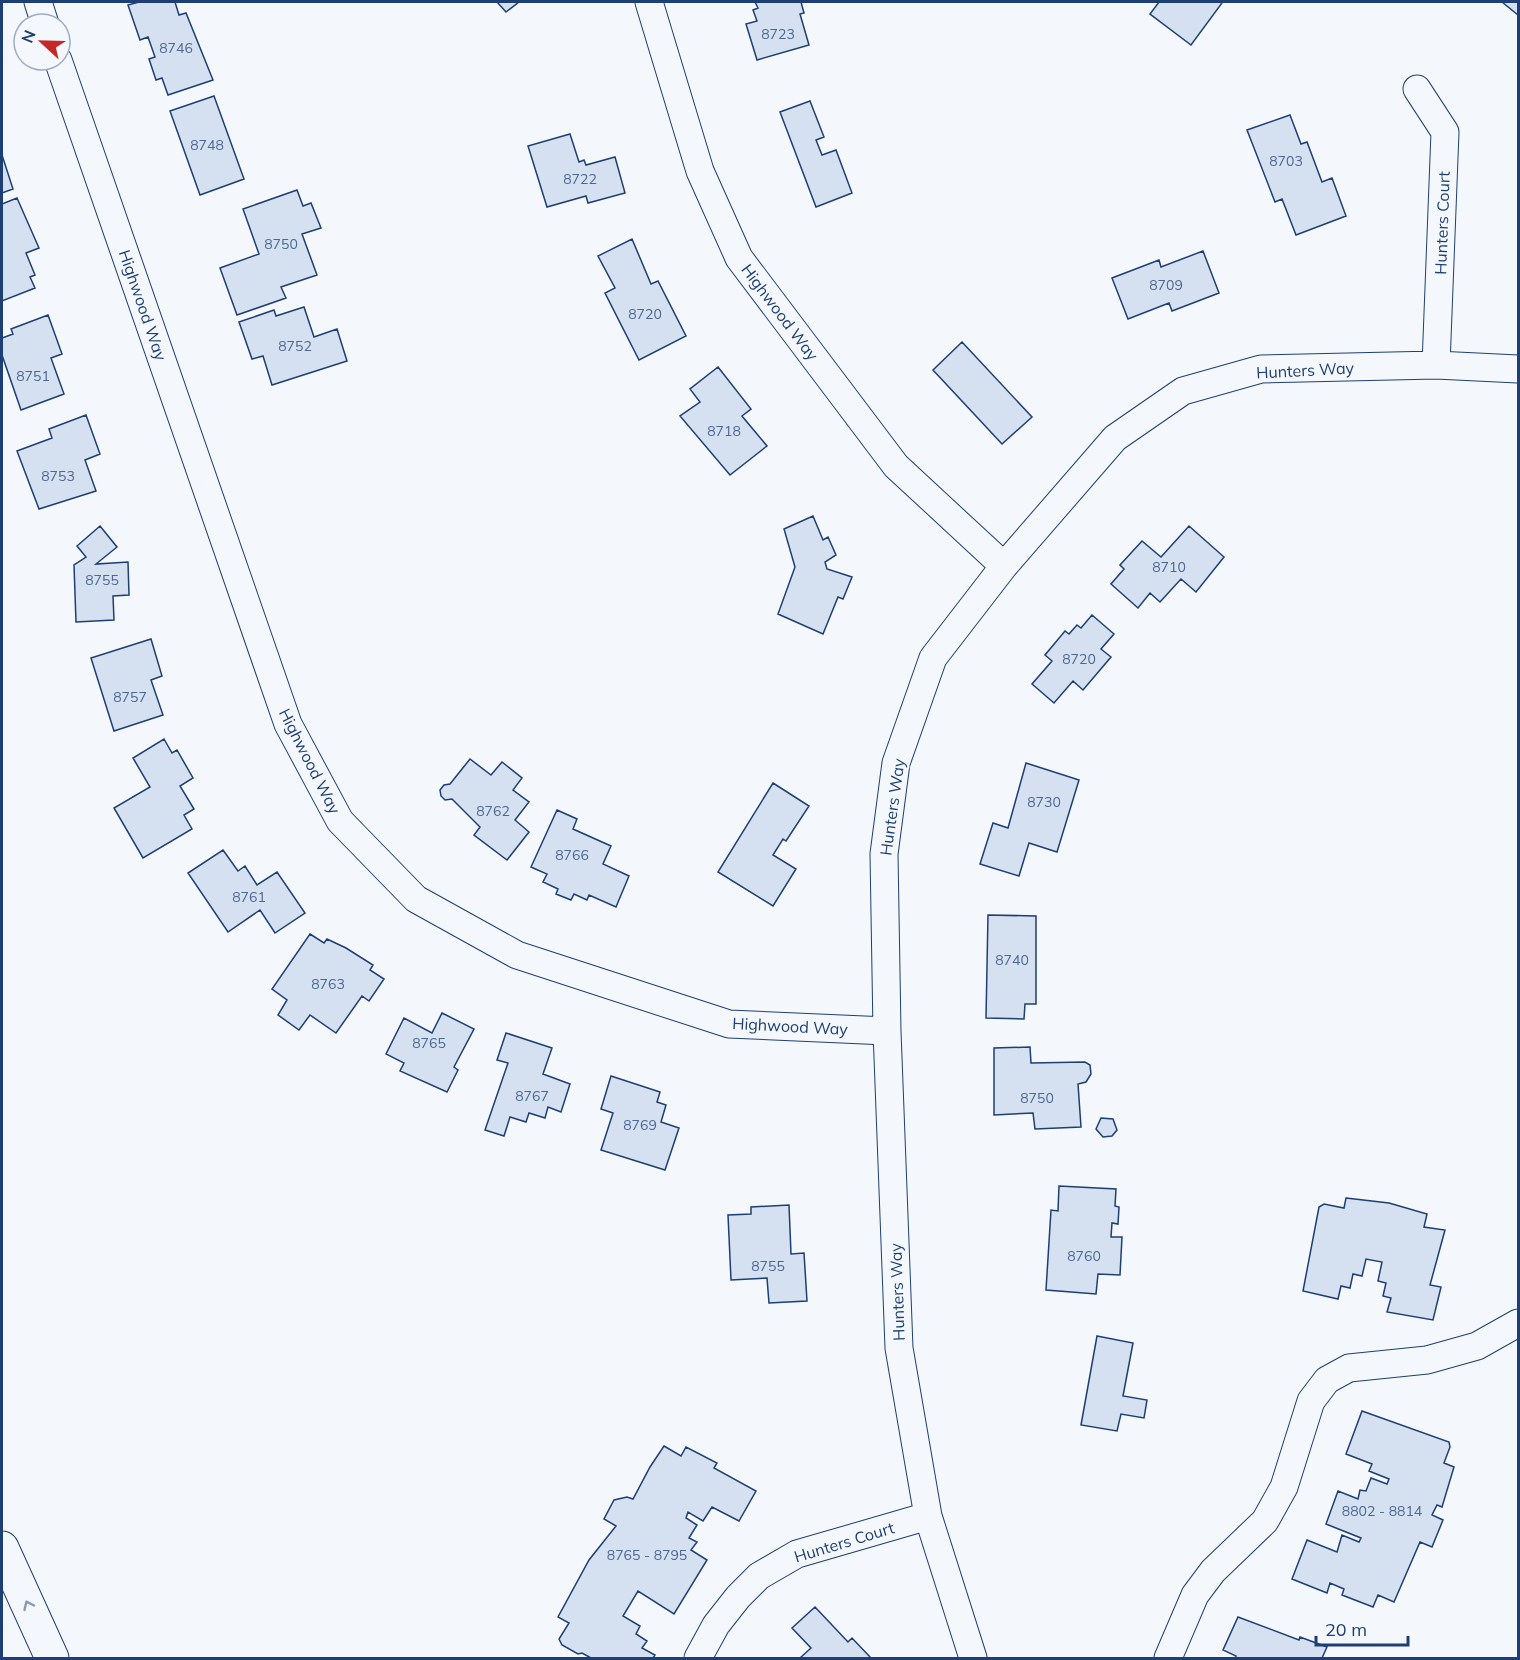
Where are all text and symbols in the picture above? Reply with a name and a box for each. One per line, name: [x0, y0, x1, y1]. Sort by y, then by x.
north arrow: [12, 12, 72, 72]
house number: 8723: [761, 25, 795, 43]
text: N: [17, 27, 40, 46]
house number: 8746: [159, 39, 193, 57]
house number: 8748: [190, 136, 224, 154]
house number: 8703: [1269, 152, 1303, 170]
house number: 8722: [563, 170, 597, 188]
street label: Hunters Court: [1430, 171, 1454, 275]
house number: 8750: [264, 235, 298, 253]
street label: Highwood Way: [115, 247, 171, 363]
street label: Highwood Way: [737, 260, 823, 365]
house number: 8709: [1149, 276, 1183, 294]
house number: 8720: [628, 305, 662, 323]
house number: 8752: [278, 337, 312, 355]
street label: Hunters Way: [1256, 357, 1355, 383]
house number: 8751: [16, 367, 50, 385]
house number: 8718: [707, 422, 741, 440]
house number: 8753: [41, 467, 75, 485]
house number: 8710: [1152, 558, 1186, 576]
house number: 8755: [85, 571, 119, 589]
house number: 8720: [1062, 650, 1096, 668]
house number: 8757: [113, 688, 147, 706]
street label: Highwood Way: [275, 705, 345, 818]
street label: Hunters Way: [875, 757, 909, 857]
house number: 8730: [1027, 793, 1061, 811]
house number: 8762: [476, 802, 510, 820]
house number: 8766: [555, 846, 589, 864]
house number: 8761: [232, 888, 266, 906]
house number: 8740: [995, 951, 1029, 969]
house number: 8763: [311, 975, 345, 993]
street label: Highwood Way: [732, 1013, 849, 1039]
house number: 8765: [412, 1034, 446, 1052]
house number: 8767: [515, 1087, 549, 1105]
house number: 8750: [1020, 1089, 1054, 1107]
house number: 8769: [623, 1116, 657, 1134]
street label: Hunters Way: [885, 1242, 909, 1341]
house number: 8760: [1067, 1247, 1101, 1265]
house number: 8755: [751, 1257, 785, 1275]
house number: 8802 - 8814: [1342, 1502, 1423, 1520]
street label: Hunters Court: [792, 1517, 897, 1567]
house number: 8765 - 8795: [607, 1546, 687, 1564]
one-way arrow: [23, 1601, 35, 1612]
scale bar: [1316, 1609, 1408, 1647]
text: 20 m: [1325, 1618, 1367, 1641]

